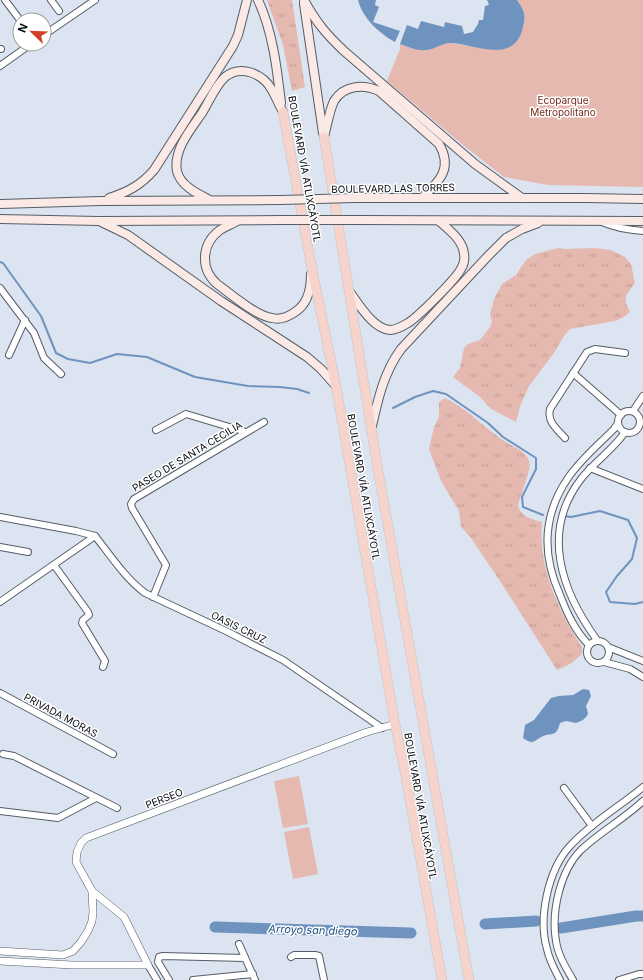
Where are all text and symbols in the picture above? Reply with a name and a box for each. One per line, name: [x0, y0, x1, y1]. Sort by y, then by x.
north arrow: [12, 12, 52, 52]
text: N: [15, 21, 31, 35]
park label: Ecoparque Metropolitano: [530, 94, 596, 118]
street label: BOULEVARD VÍA ATLIXCÁYOTL: [286, 95, 325, 244]
street label: BOULEVARD LAS TORRES: [331, 181, 455, 195]
street label: BOULEVARD VÍA ATLIXCÁYOTL: [345, 413, 384, 562]
street label: PASEO DE SANTA CECILIA: [130, 418, 244, 494]
street label: OASIS CRUZ: [209, 608, 269, 646]
street label: PRIVADA MORAS: [22, 691, 100, 739]
street label: BOULEVARD VÍA ATLIXCÁYOTL: [402, 732, 441, 881]
street label: PERSEO: [144, 785, 185, 811]
water label: Arroyo san diego: [267, 921, 358, 939]

